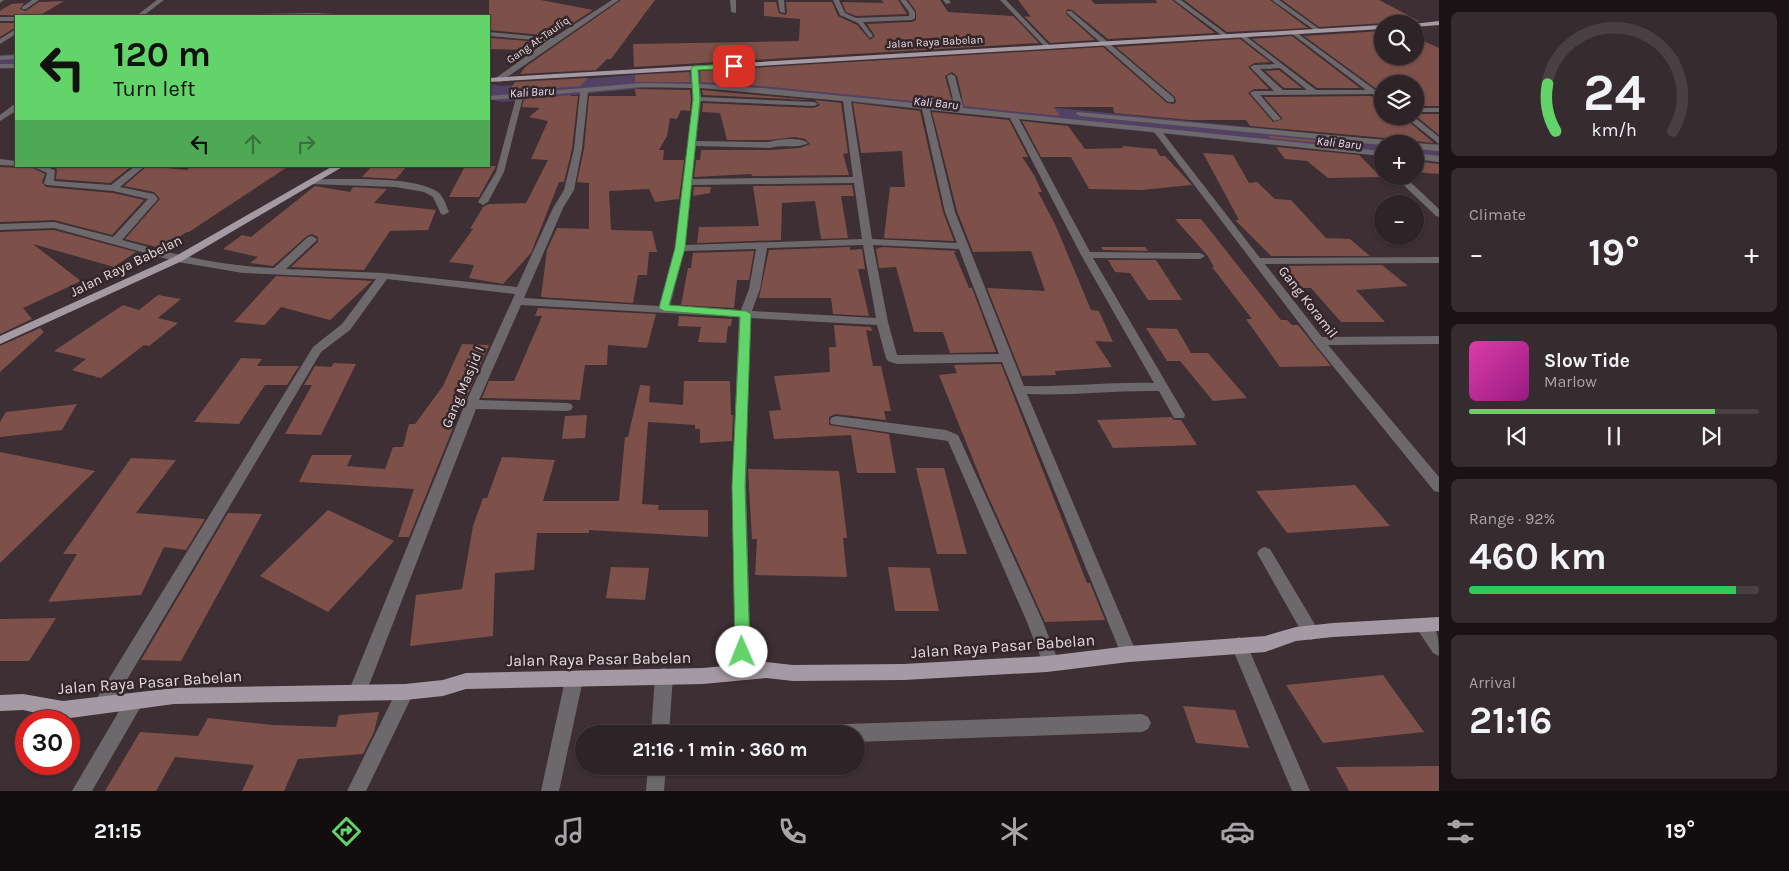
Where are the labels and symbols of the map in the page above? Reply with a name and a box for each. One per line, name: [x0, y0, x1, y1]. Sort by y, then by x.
street label: Gang At-Taufiq: [504, 13, 572, 66]
street label: Jalan Raya Babelan: [887, 33, 983, 51]
pin: [713, 45, 755, 87]
water label: Kali Baru: [509, 83, 555, 101]
water label: Kali Baru: [913, 94, 959, 112]
water label: Kali Baru: [1316, 134, 1362, 152]
street label: Jalan Raya Babelan: [67, 231, 185, 301]
street label: Gang Koramil: [1275, 263, 1341, 341]
street label: Gang Masjid I: [438, 343, 488, 431]
position arrow: [715, 625, 767, 677]
street label: Jalan Raya Pasar Babelan: [910, 630, 1096, 662]
street label: Jalan Raya Pasar Babelan: [507, 648, 691, 670]
street label: Jalan Raya Pasar Babelan: [57, 666, 243, 698]
speed limit sign: 30: [15, 710, 80, 775]

